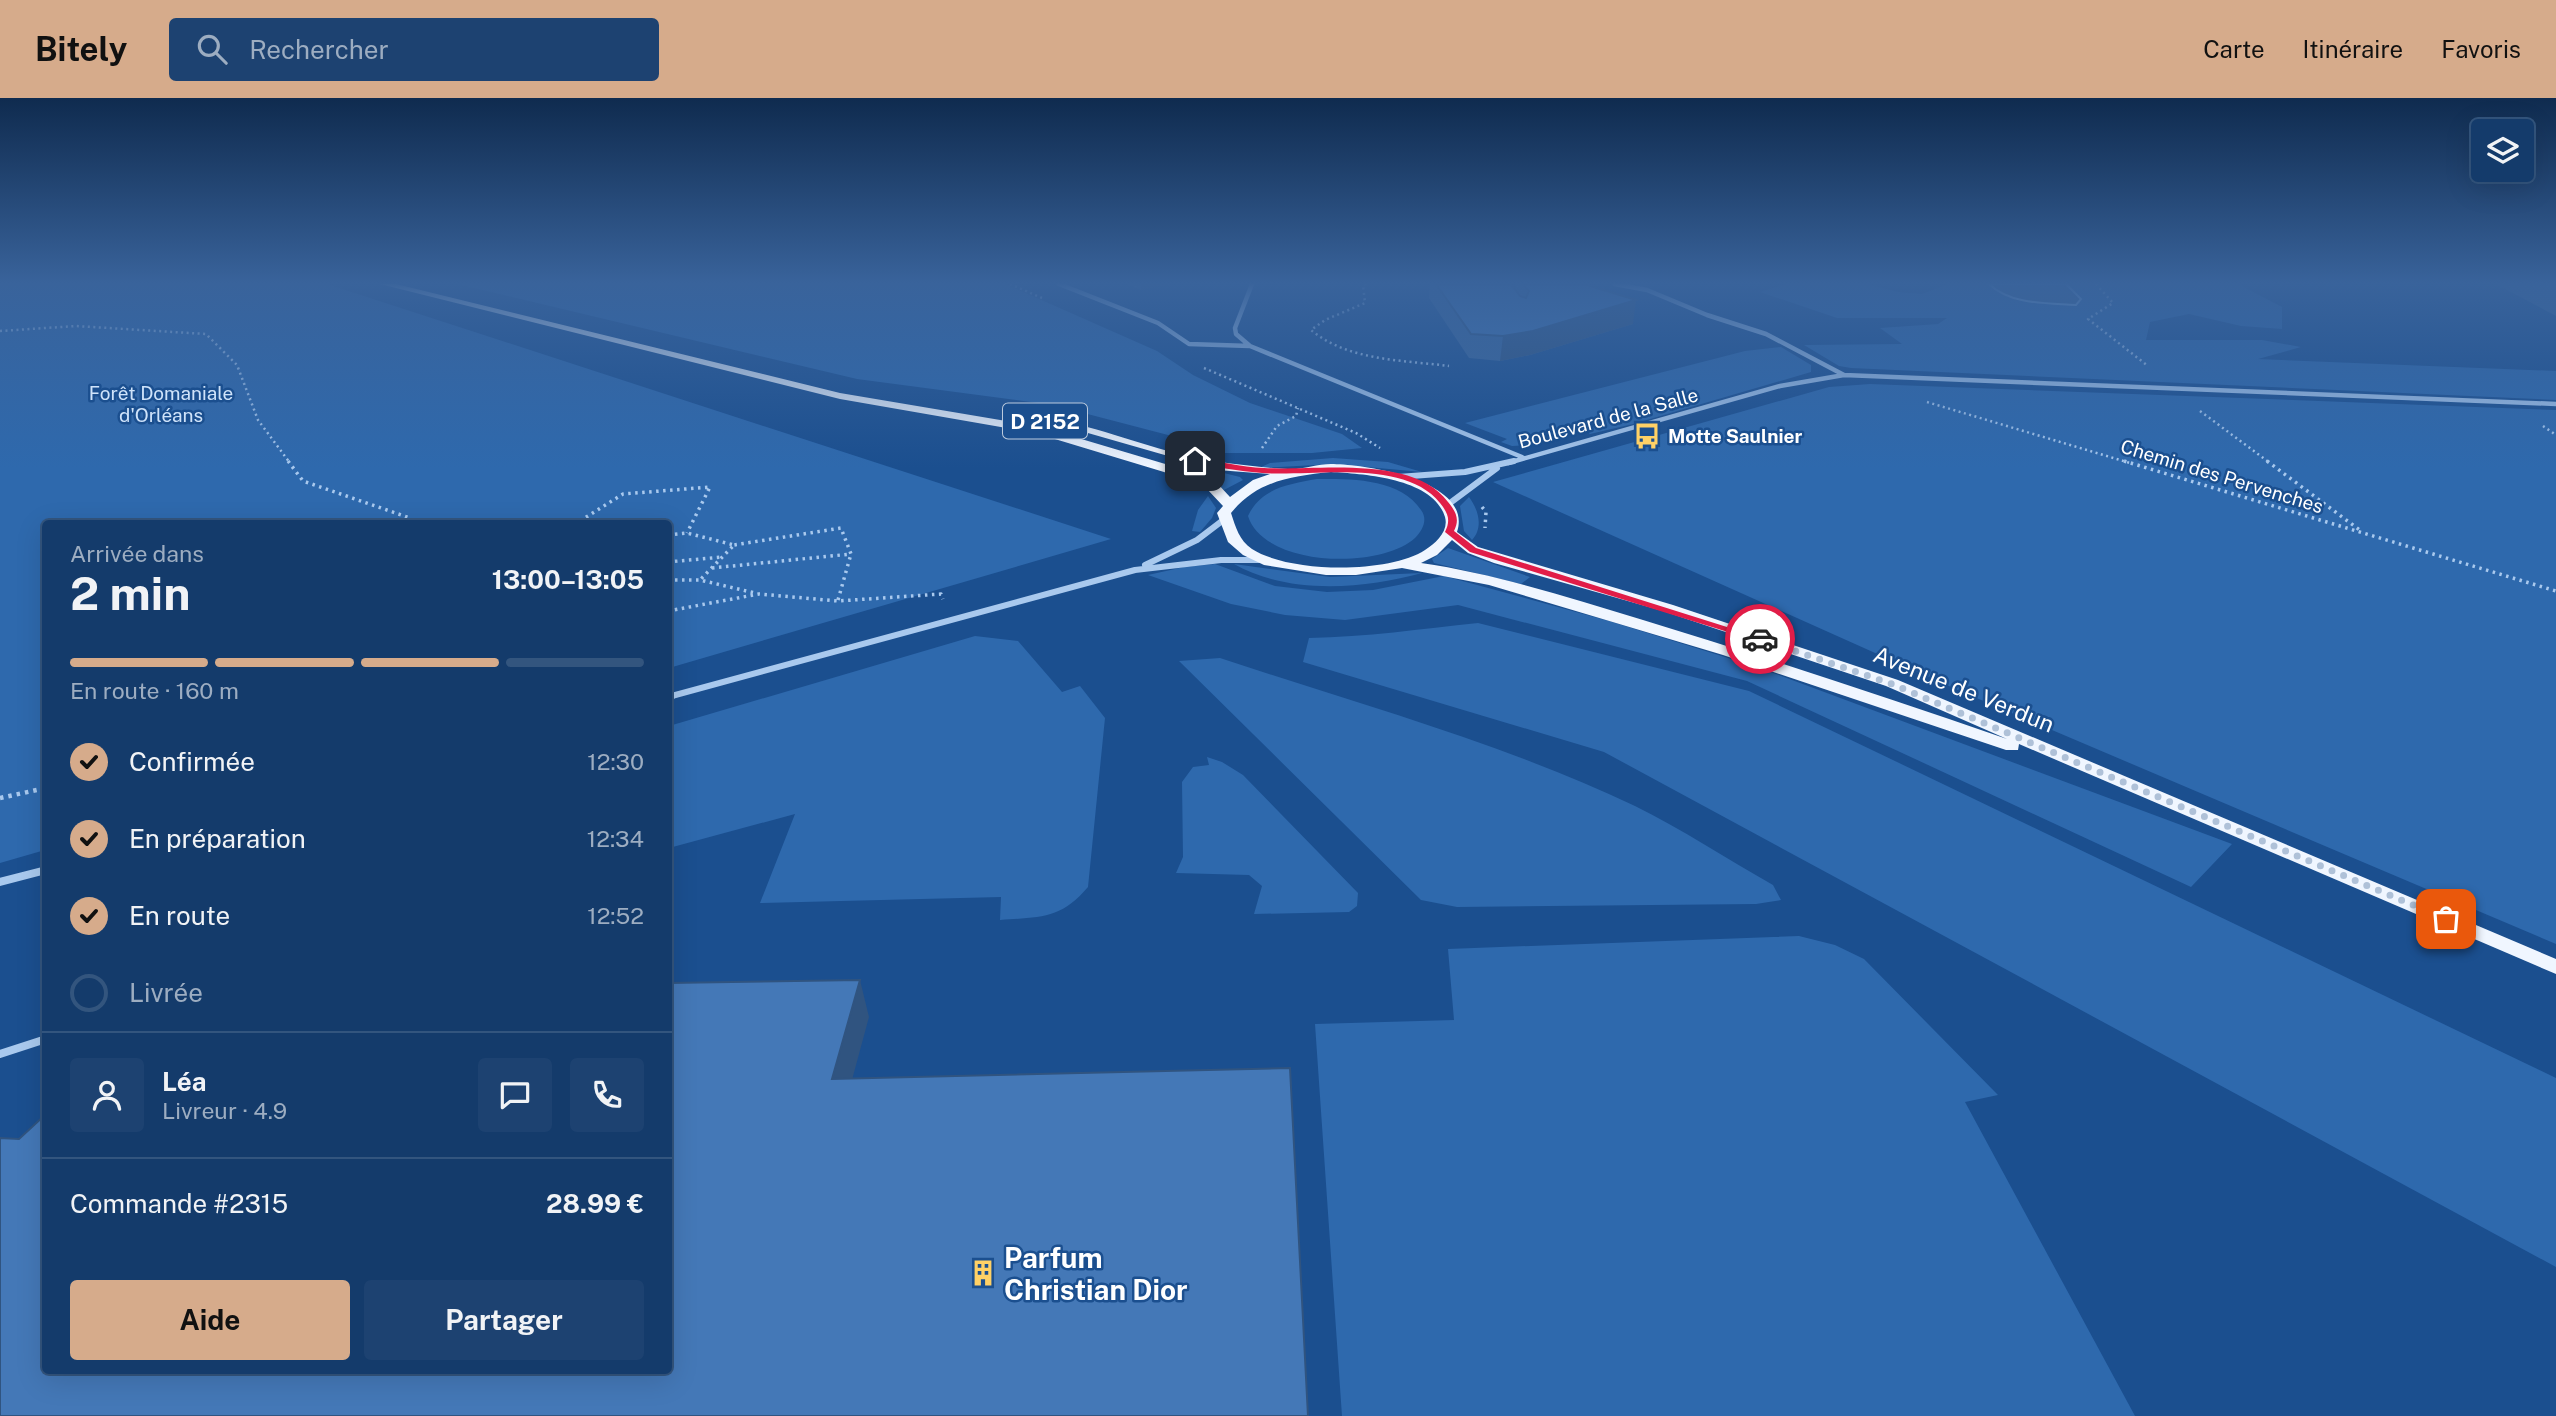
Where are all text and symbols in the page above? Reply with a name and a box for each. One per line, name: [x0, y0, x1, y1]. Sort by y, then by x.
search box: [169, 18, 659, 81]
text: Bitely: [35, 30, 127, 68]
icon: search: [193, 30, 231, 68]
text: Rechercher: [249, 34, 389, 65]
text: Carte: [2203, 35, 2265, 63]
text: Itinéraire: [2303, 35, 2403, 63]
text: Favoris: [2441, 35, 2521, 63]
map controls: [2471, 119, 2534, 182]
button: layers: [2471, 119, 2534, 182]
park label: Forêt Domaniale d'Orléans: [89, 382, 233, 426]
street label: Boulevard de la Salle: [1516, 383, 1700, 453]
road number: D 2152: [1003, 404, 1087, 438]
bus stop icon: Motte Saulnier: [1632, 421, 1662, 451]
place label: Motte Saulnier: [1668, 425, 1802, 447]
pin: [1165, 431, 1225, 491]
street label: Chemin des Pervenches: [2118, 435, 2326, 517]
icon: home: [1176, 442, 1214, 480]
text: Arrivée dans: [70, 540, 204, 567]
text: 13:00–13:05: [492, 564, 644, 595]
text: 2 min: [70, 566, 190, 620]
courier: [1725, 604, 1795, 674]
icon: car: [1741, 620, 1779, 658]
street label: Avenue de Verdun: [1870, 640, 2058, 738]
text: En route · 160 m: [70, 677, 239, 704]
icon: check: [70, 743, 108, 781]
text: Confirmée: [129, 746, 255, 777]
text: 12:30: [587, 748, 644, 775]
icon: check: [70, 820, 108, 858]
text: En préparation: [129, 823, 306, 854]
text: 12:34: [587, 825, 644, 852]
pin: [2416, 889, 2476, 949]
icon: check: [70, 897, 108, 935]
text: En route: [129, 900, 230, 931]
icon: bag: [2427, 900, 2465, 938]
text: 12:52: [587, 902, 644, 929]
text: Livrée: [129, 977, 203, 1008]
button: person: [70, 1058, 144, 1132]
button: chat: [478, 1058, 552, 1132]
button: phone: [570, 1058, 644, 1132]
text: Léa: [162, 1066, 206, 1097]
text: Livreur · 4.9: [162, 1097, 287, 1124]
text: Commande #2315: [70, 1188, 288, 1219]
text: 28.99 €: [546, 1188, 644, 1219]
place label: Parfum Christian Dior: [1004, 1241, 1188, 1306]
building icon: Parfum Christian Dior: [968, 1258, 998, 1288]
button: Aide: [70, 1280, 350, 1360]
button: Partager: [364, 1280, 644, 1360]

